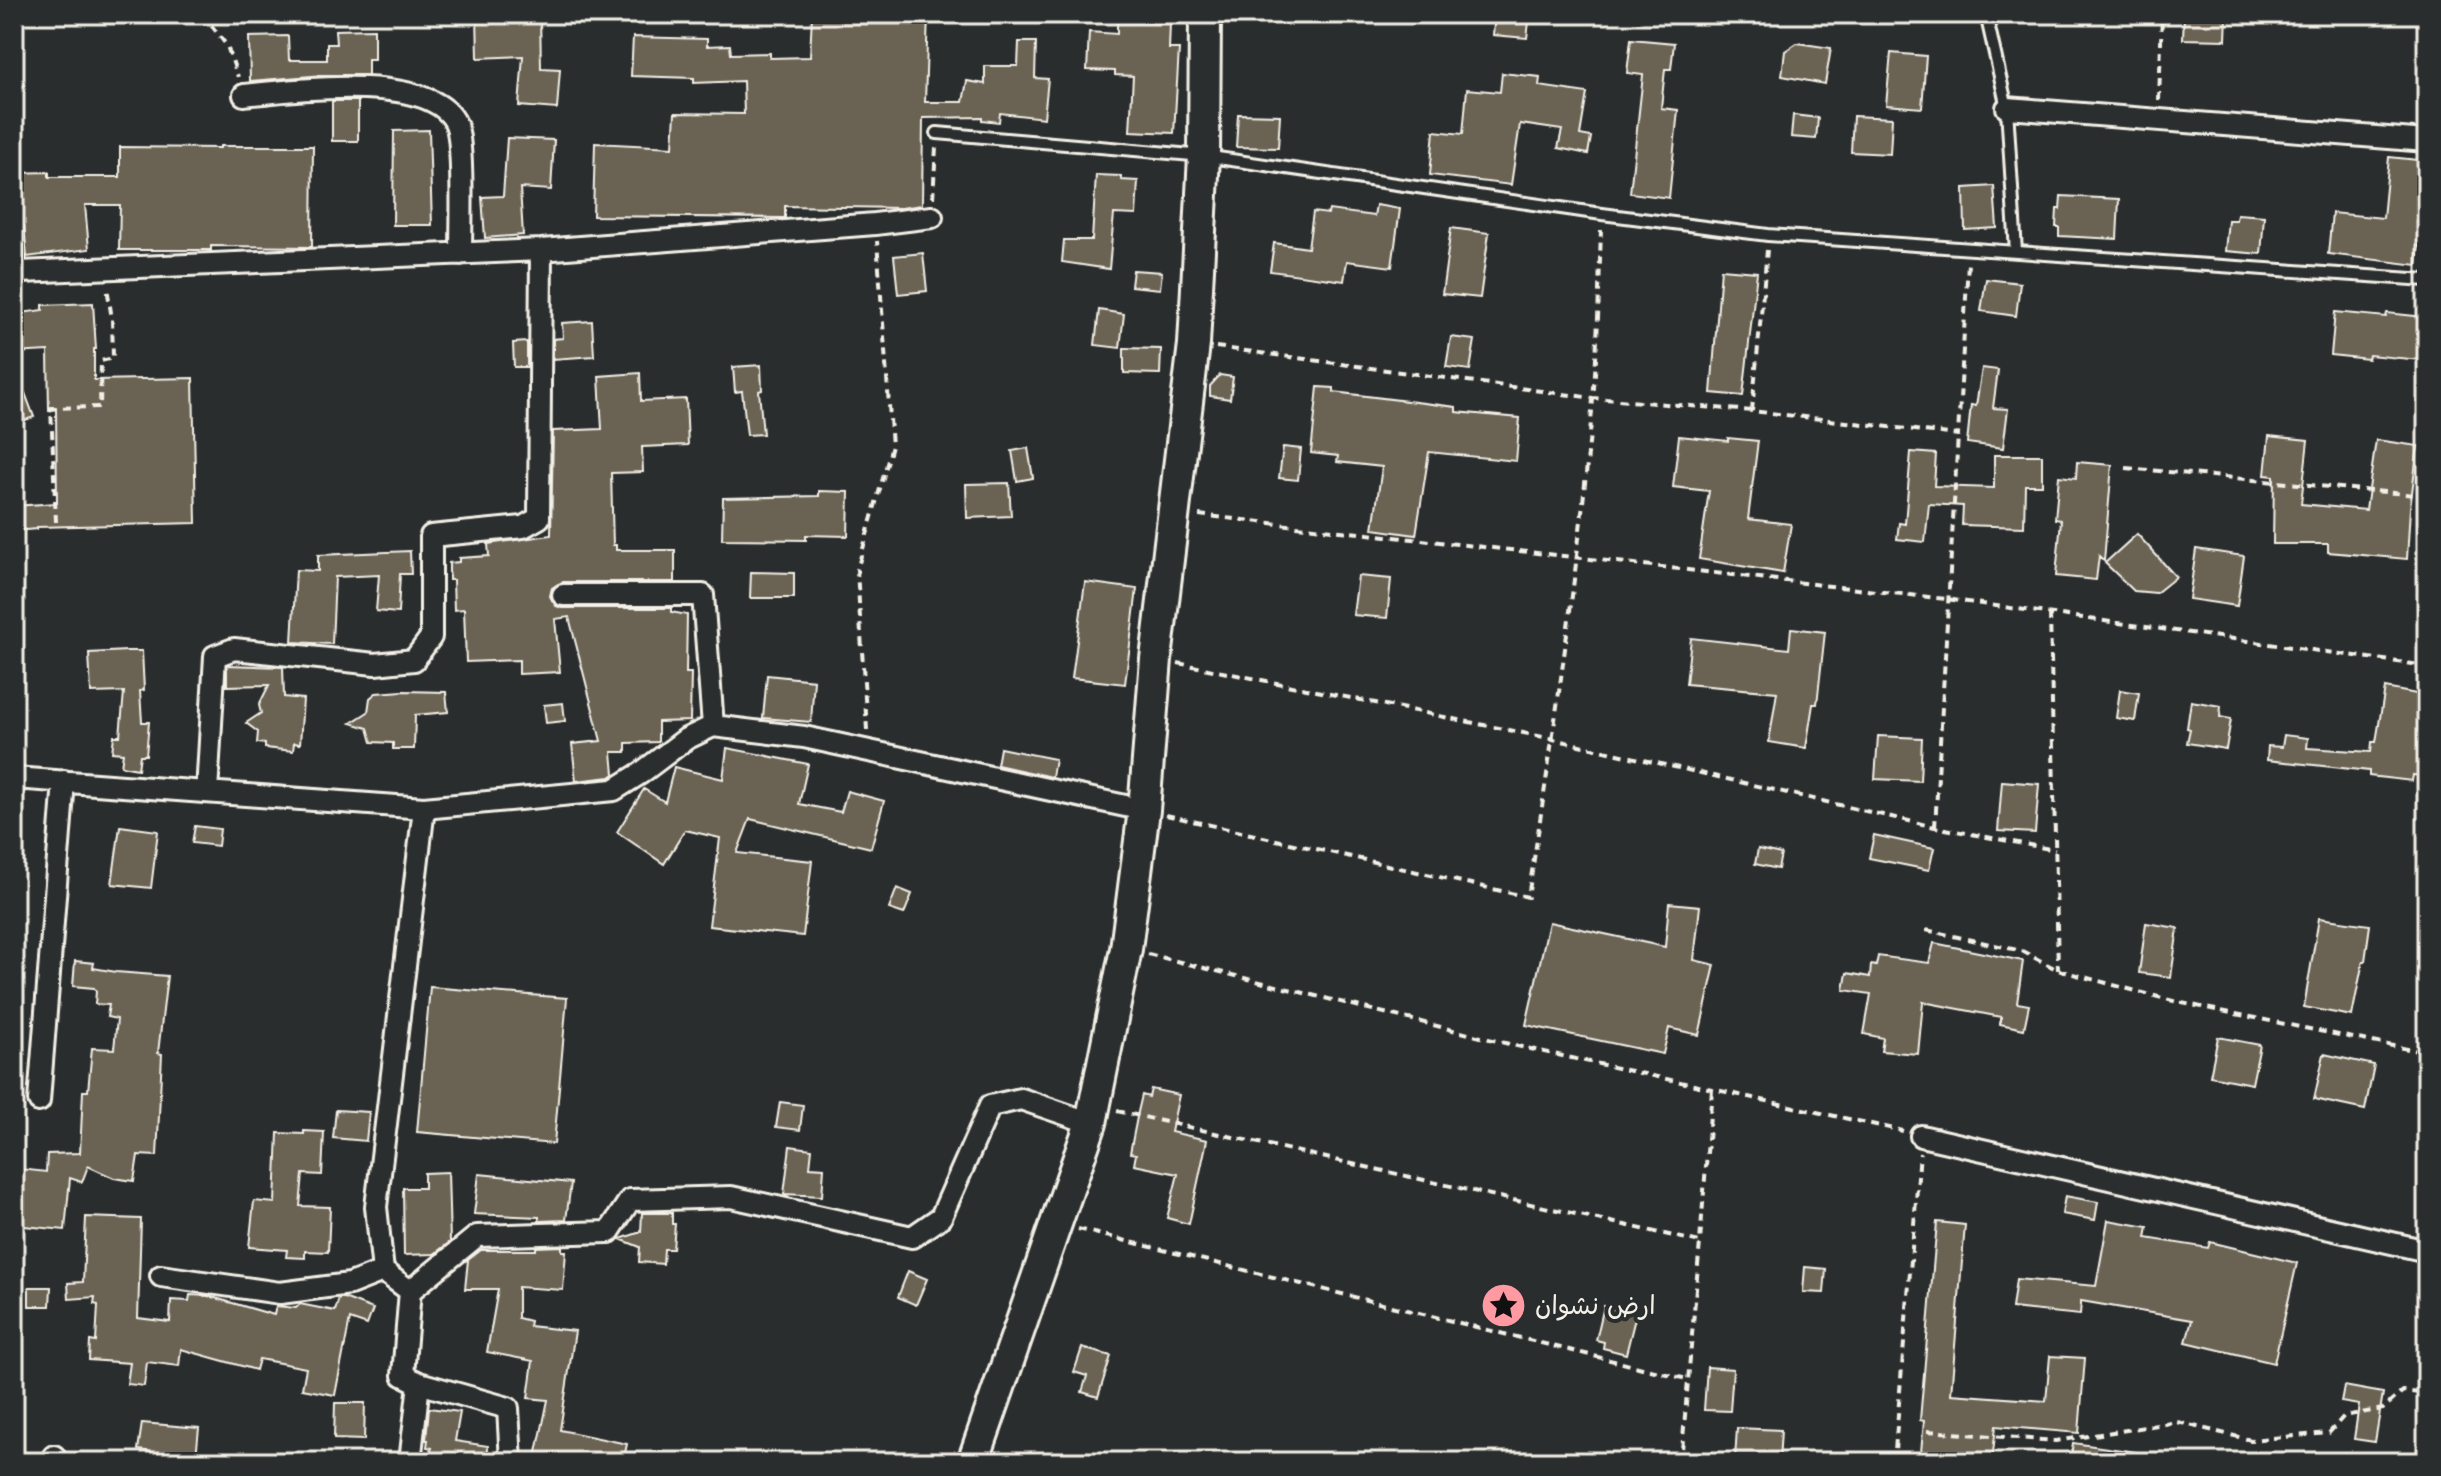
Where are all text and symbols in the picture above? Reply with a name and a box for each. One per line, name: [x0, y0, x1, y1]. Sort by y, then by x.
place icon: ارض نشوان: [1480, 1281, 1528, 1329]
place label: ارض نشوان: [1535, 1287, 1656, 1321]

